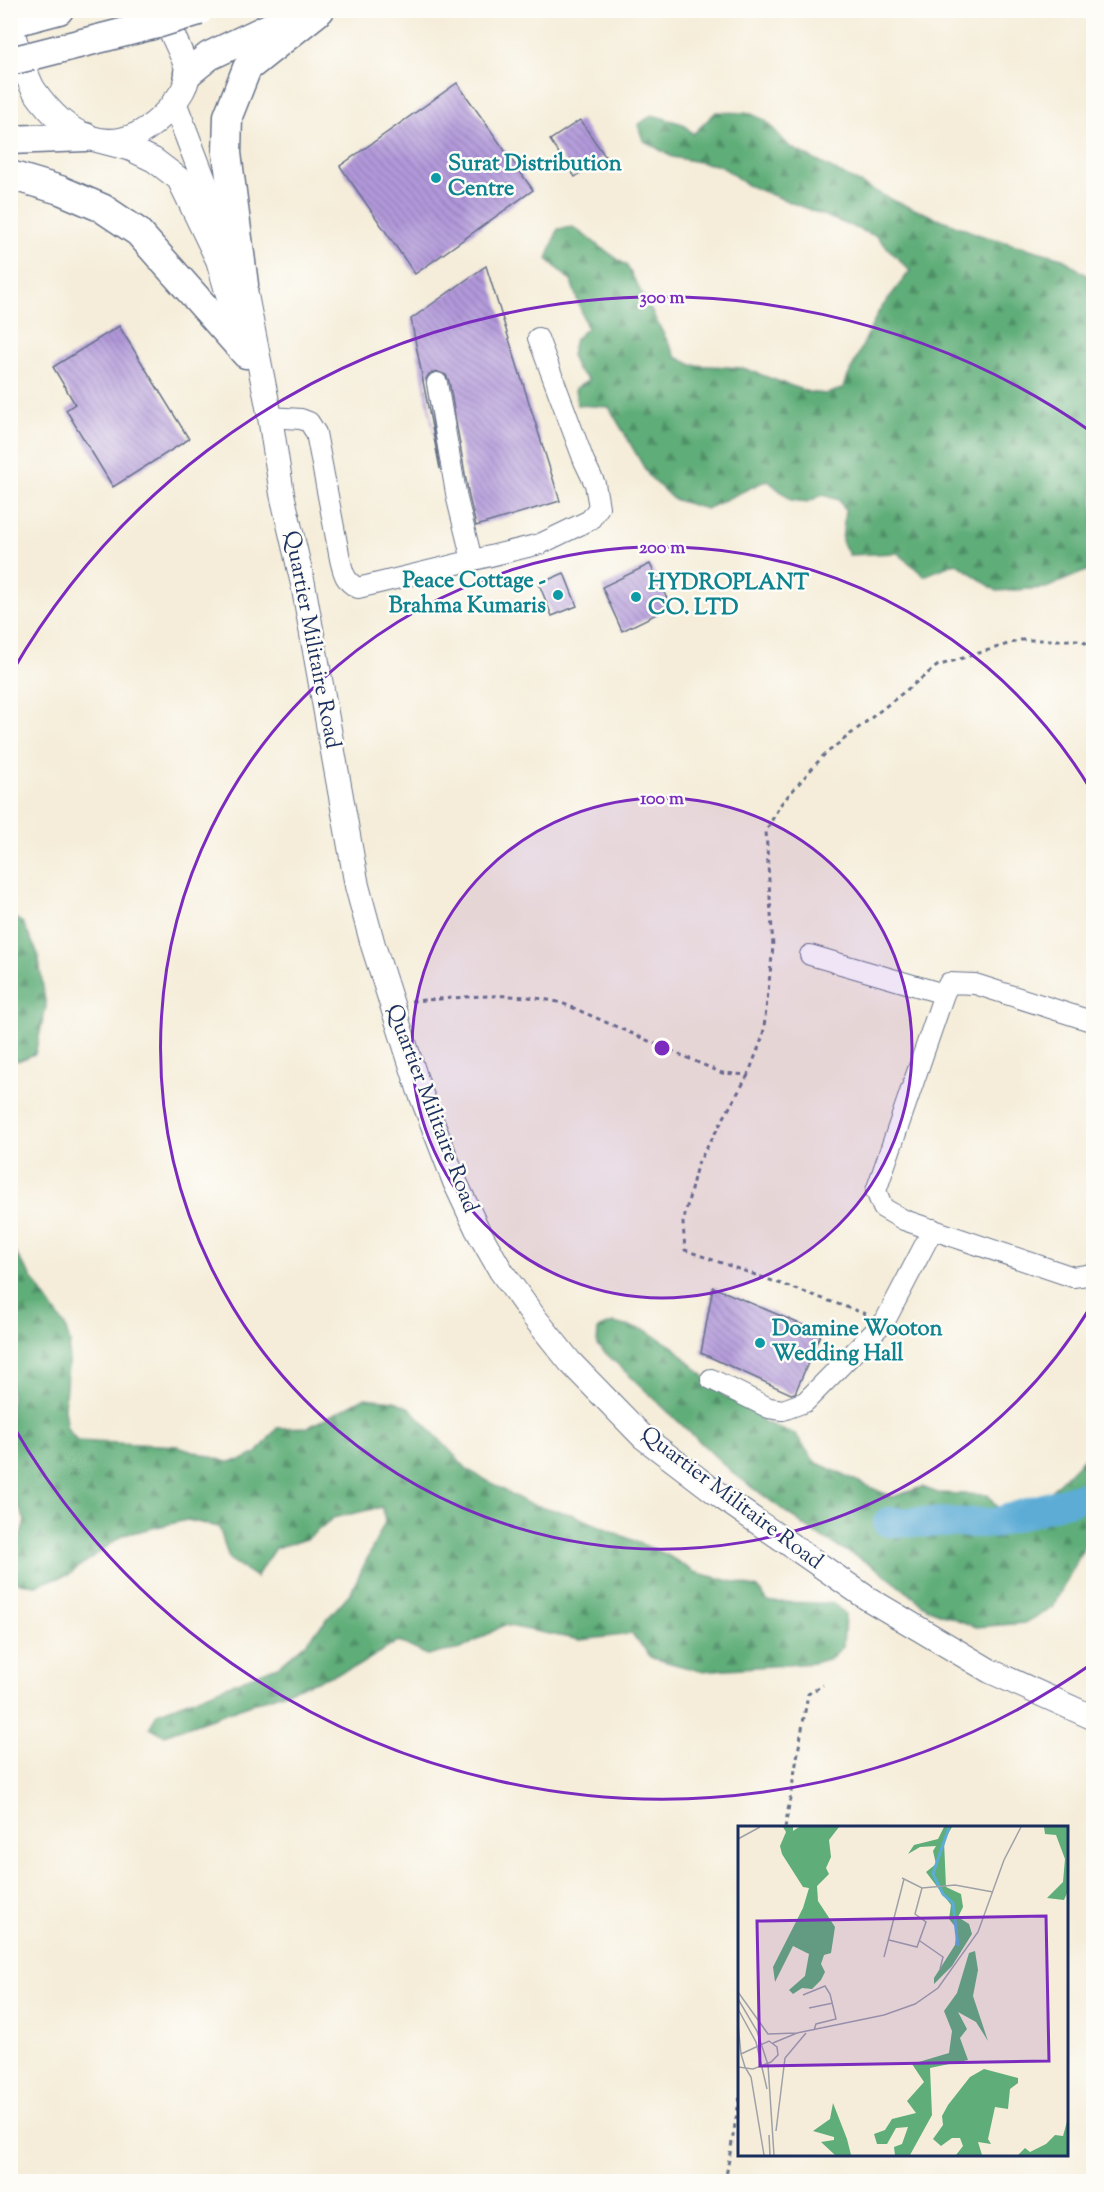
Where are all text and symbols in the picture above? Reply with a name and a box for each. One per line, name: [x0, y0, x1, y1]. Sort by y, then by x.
place label: Surat Distribution Centre: [448, 149, 622, 206]
marker: Surat Distribution Centre: [429, 171, 443, 185]
text: 300 m: [640, 286, 685, 312]
street label: Quartier Militaire Road: [274, 528, 348, 752]
text: 200 m: [639, 536, 685, 562]
place label: Peace Cottage - Brahma Kumaris: [389, 566, 546, 623]
place label: HYDROPLANT CO. LTD: [648, 568, 810, 625]
marker: Peace Cottage - Brahma Kumaris: [551, 588, 565, 602]
marker: HYDROPLANT CO. LTD: [629, 590, 643, 604]
text: 100 m: [640, 787, 684, 813]
street label: Quartier Militaire Road: [376, 1000, 486, 1218]
centre of rings: [652, 1038, 672, 1058]
place label: Doamine Wooton Wedding Hall: [772, 1314, 943, 1371]
marker: Doamine Wooton Wedding Hall: [753, 1336, 767, 1350]
street label: Quartier Militaire Road: [633, 1420, 829, 1578]
inset map: [738, 1826, 1068, 2156]

